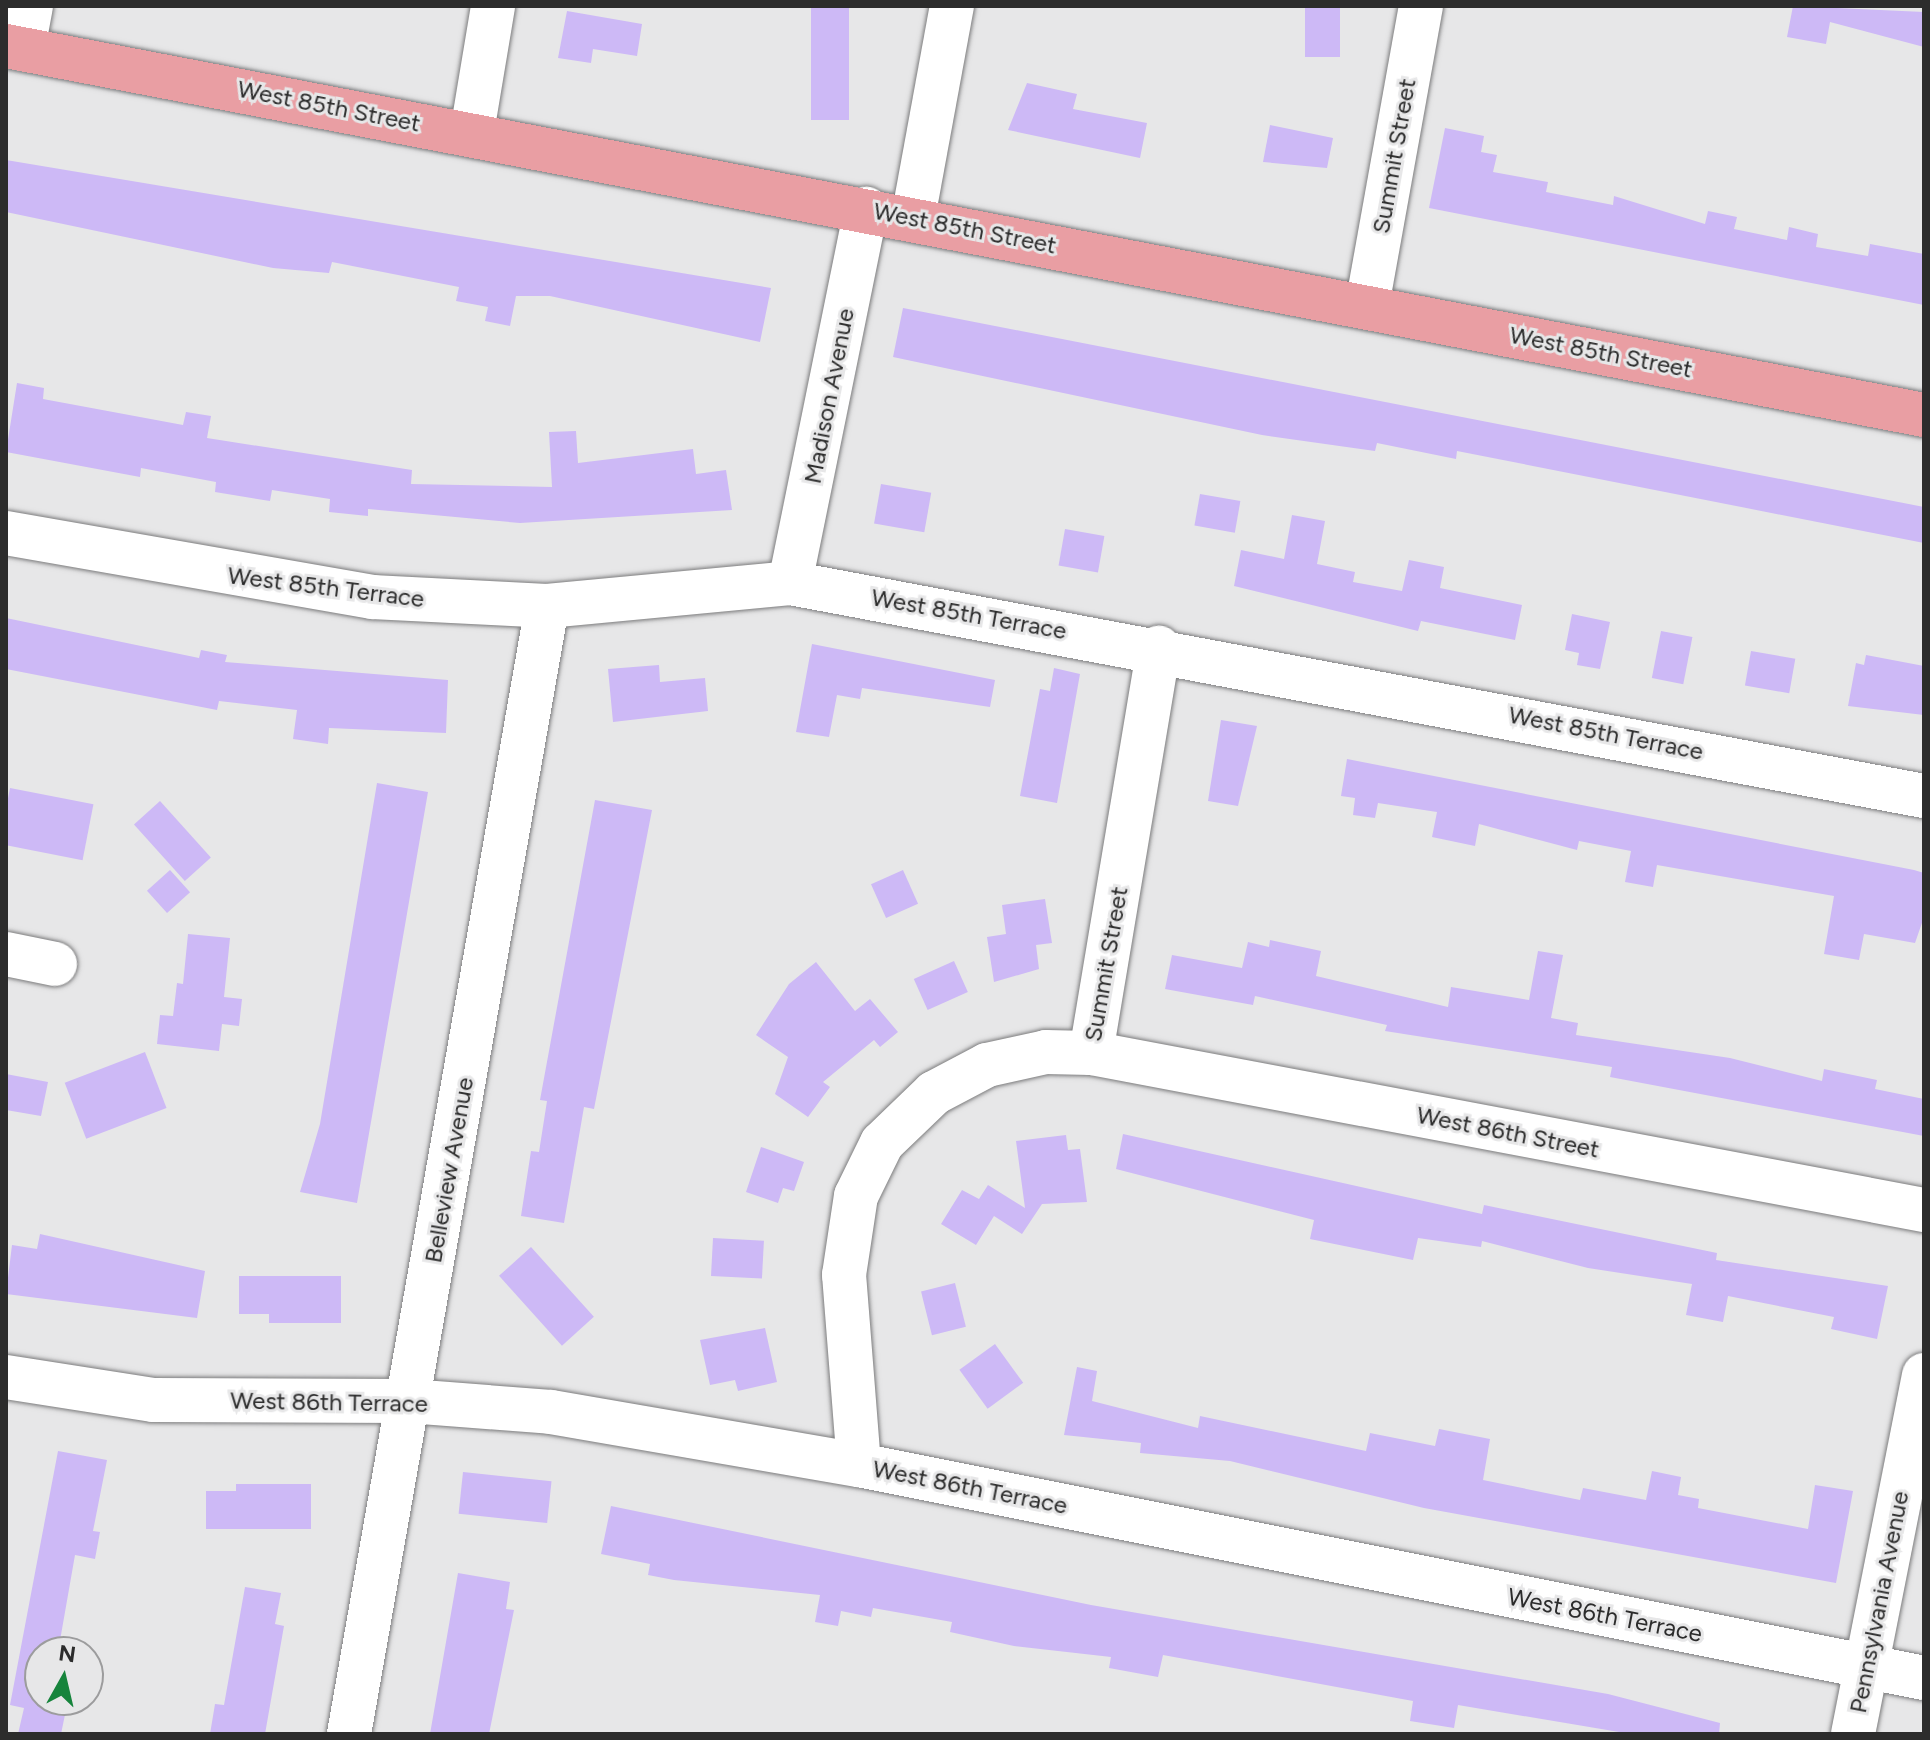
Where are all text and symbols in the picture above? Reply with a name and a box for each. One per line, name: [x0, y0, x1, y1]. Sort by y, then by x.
street label: West 85th Street: [235, 74, 423, 138]
street label: Summit Street: [1366, 76, 1422, 236]
street label: West 85th Street: [871, 196, 1059, 260]
street label: Madison Avenue: [798, 306, 860, 486]
street label: West 85th Street: [1507, 320, 1695, 384]
street label: West 85th Terrace: [226, 561, 426, 613]
street label: West 85th Terrace: [869, 583, 1069, 645]
street label: West 85th Terrace: [1506, 700, 1706, 766]
street label: Summit Street: [1078, 884, 1134, 1044]
street label: Belleview Avenue: [419, 1075, 479, 1265]
street label: West 86th Street: [1414, 1100, 1602, 1164]
street label: West 86th Terrace: [230, 1386, 428, 1418]
street label: West 86th Terrace: [870, 1454, 1070, 1520]
street label: Pennsylvania Avenue: [1843, 1489, 1915, 1715]
street label: West 86th Terrace: [1505, 1582, 1705, 1648]
north arrow: [24, 1636, 104, 1716]
text: N: [57, 1639, 77, 1668]

